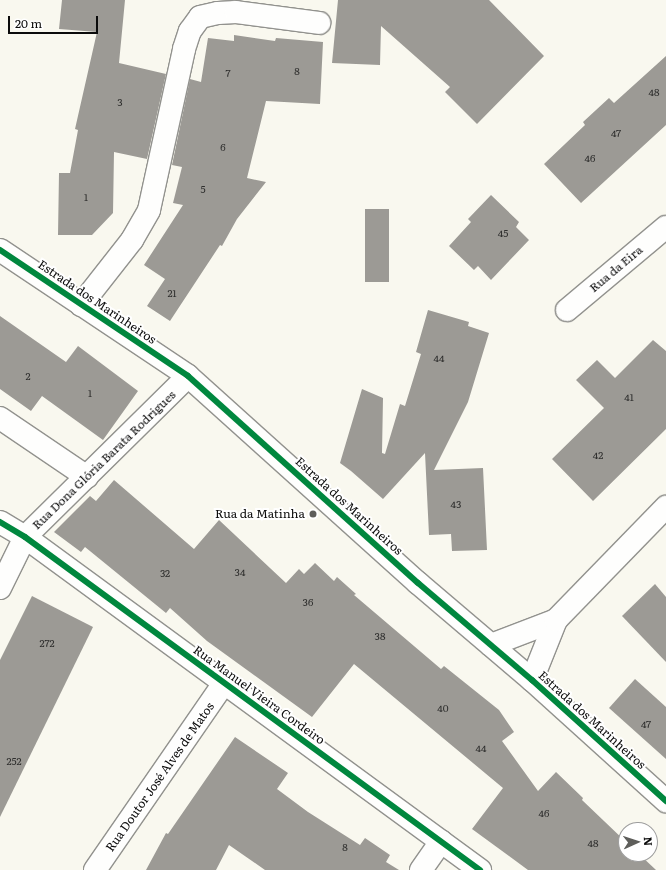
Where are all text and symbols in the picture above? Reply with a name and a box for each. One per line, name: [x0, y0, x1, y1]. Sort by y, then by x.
scale bar: [10, 8, 100, 34]
text: 20 m: [15, 14, 42, 32]
house number: 8: [294, 65, 300, 77]
house number: 7: [225, 67, 231, 79]
house number: 48: [648, 86, 660, 98]
house number: 3: [117, 96, 123, 108]
house number: 47: [611, 127, 621, 139]
house number: 6: [220, 141, 226, 153]
house number: 46: [585, 152, 595, 164]
house number: 5: [200, 183, 206, 195]
house number: 1: [84, 191, 88, 203]
house number: 45: [498, 227, 508, 239]
street label: Rua da Eira: [587, 243, 645, 295]
street label: Estrada dos Marinheiros: [35, 257, 159, 347]
house number: 21: [167, 287, 177, 299]
house number: 44: [433, 352, 445, 364]
house number: 2: [25, 370, 31, 382]
house number: 1: [88, 387, 92, 399]
street label: Rua Dona Glória Barata Rodrigues: [29, 388, 179, 532]
house number: 41: [624, 391, 634, 403]
house number: 42: [593, 449, 603, 461]
street label: Estrada dos Marinheiros: [292, 454, 406, 558]
house number: 43: [451, 498, 461, 510]
place label: Rua da Matinha: [215, 507, 305, 521]
marker: Rua da Matinha: [308, 509, 318, 519]
house number: 34: [235, 566, 245, 578]
house number: 32: [160, 567, 170, 579]
house number: 36: [303, 596, 313, 608]
house number: 38: [375, 630, 385, 642]
house number: 272: [39, 637, 55, 649]
street label: Rua Manuel Vieira Cordeiro: [191, 642, 327, 748]
street label: Estrada dos Marinheiros: [535, 668, 649, 772]
street label: Rua Doutor José Alves de Matos: [103, 700, 217, 854]
house number: 40: [437, 702, 449, 714]
house number: 47: [641, 718, 651, 730]
house number: 44: [475, 742, 487, 754]
house number: 252: [6, 755, 22, 767]
house number: 46: [539, 807, 549, 819]
north arrow: [618, 822, 658, 862]
text: N: [641, 836, 657, 846]
house number: 48: [587, 837, 599, 849]
house number: 8: [342, 841, 348, 853]

